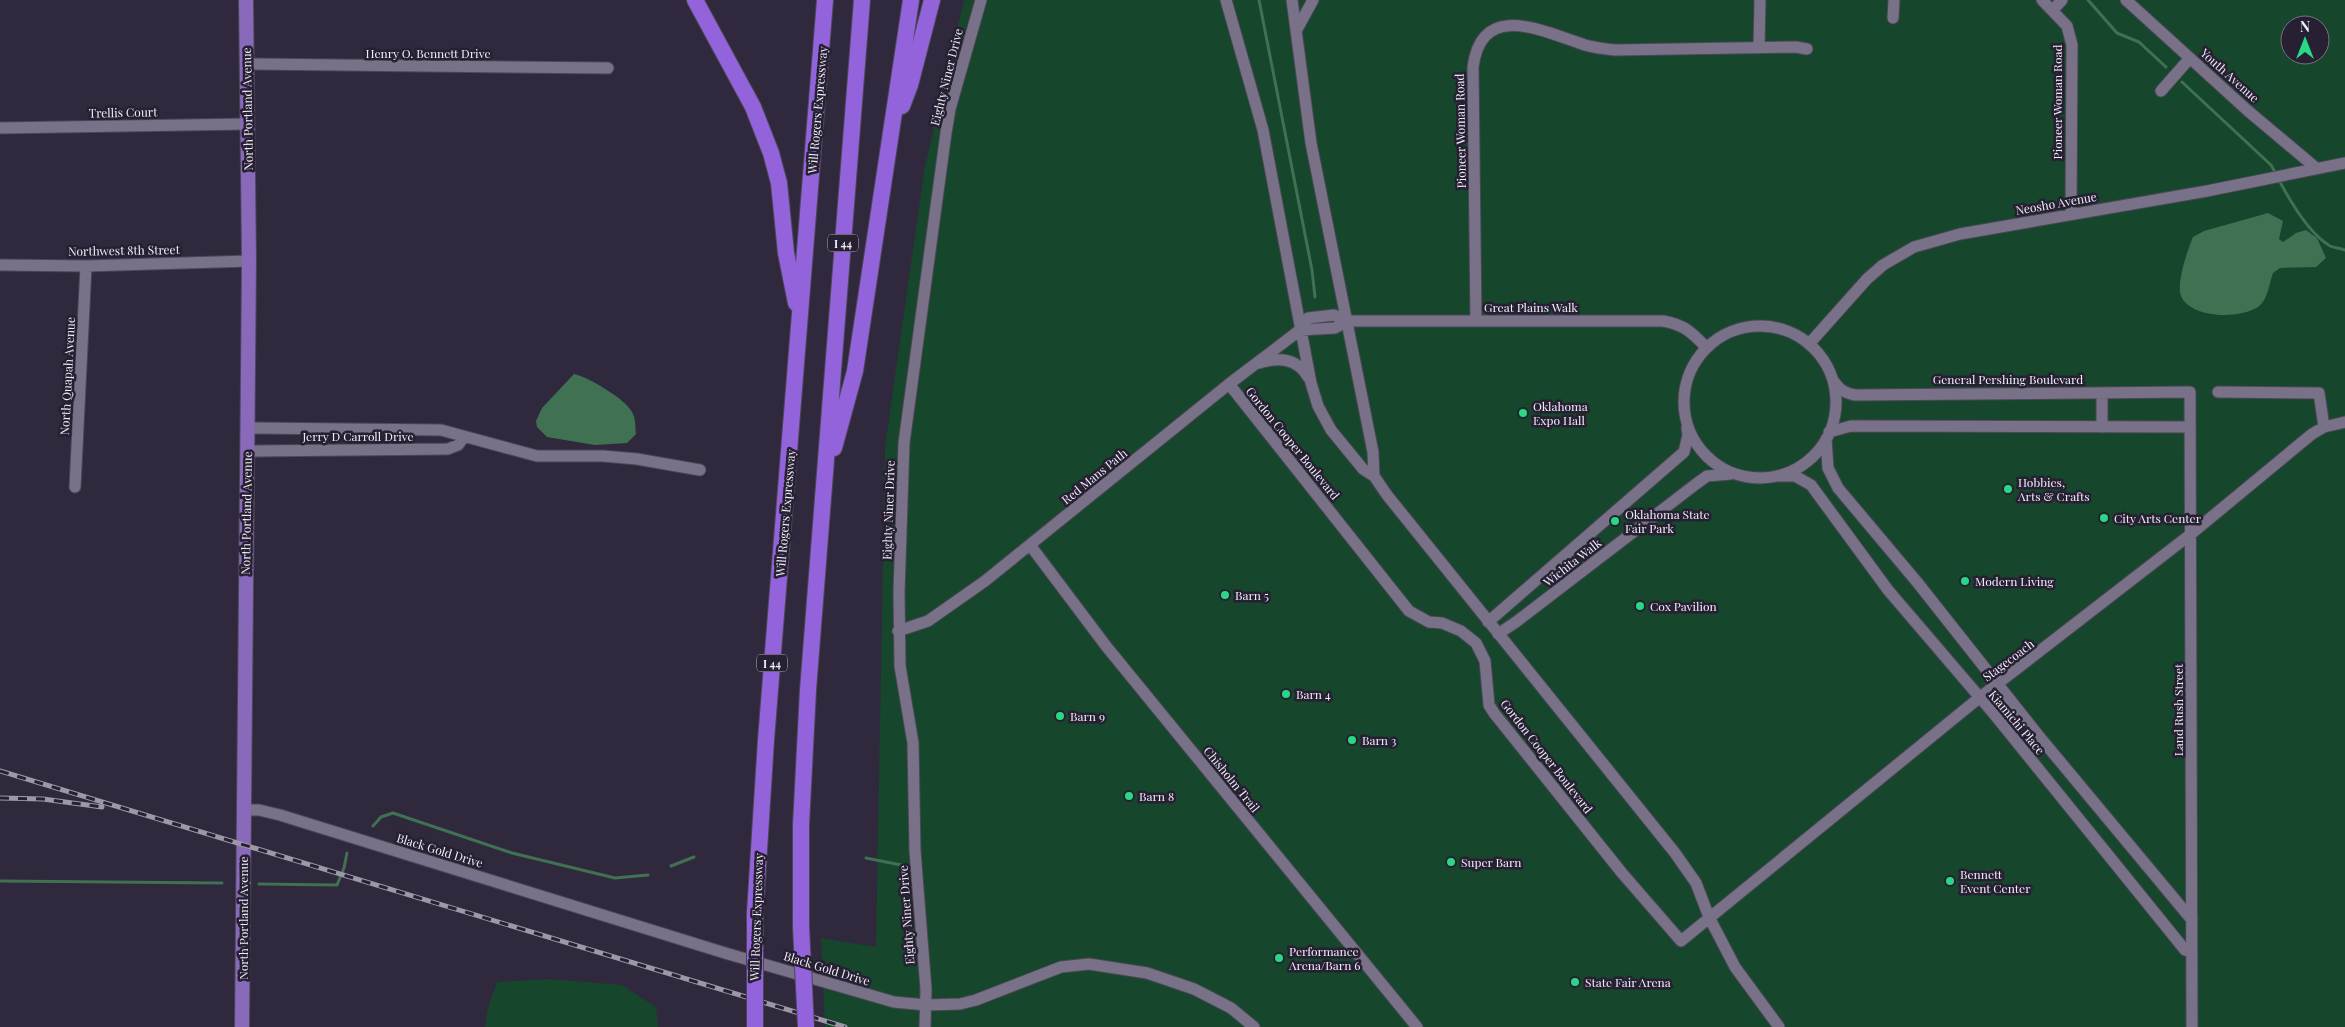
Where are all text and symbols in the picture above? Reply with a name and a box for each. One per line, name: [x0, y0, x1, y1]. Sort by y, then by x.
north arrow: [2280, 15, 2330, 65]
text: N: [2300, 17, 2310, 36]
street label: Eighty Niner Drive: [926, 27, 966, 127]
street label: Youth Avenue: [2197, 44, 2263, 105]
street label: Henry O. Bennett Drive: [366, 45, 490, 61]
street label: Pioneer Woman Road: [2049, 45, 2065, 159]
street label: Will Rogers Expressway: [803, 46, 831, 175]
street label: North Portland Avenue: [238, 47, 256, 171]
street label: Pioneer Woman Road: [1451, 73, 1469, 189]
street label: Trellis Court: [88, 103, 158, 121]
street label: Neosho Avenue: [2014, 188, 2098, 218]
road number: I 44: [828, 234, 858, 252]
street label: Northwest 8th Street: [68, 241, 181, 259]
street label: Great Plains Walk: [1484, 299, 1578, 315]
street label: North Quapah Avenue: [56, 316, 78, 436]
street label: General Pershing Boulevard: [1933, 371, 2083, 387]
street label: Gordon Cooper Boulevard: [1243, 383, 1343, 503]
place label: Oklahoma Expo Hall: [1533, 398, 1588, 428]
marker: Oklahoma Expo Hall: [1517, 407, 1529, 419]
street label: Jerry D Carroll Drive: [301, 428, 414, 444]
street label: Red Mans Path: [1058, 445, 1130, 507]
street label: Will Rogers Expressway: [771, 449, 799, 578]
street label: North Portland Avenue: [237, 451, 255, 575]
street label: Eighty Niner Drive: [878, 460, 898, 560]
place label: Hobbies, Arts & Crafts: [2017, 474, 2090, 504]
marker: Hobbies, Arts & Crafts: [2002, 483, 2014, 495]
place label: Oklahoma State Fair Park: [1625, 506, 1710, 536]
place label: City Arts Center: [2114, 510, 2202, 526]
marker: City Arts Center: [2098, 512, 2110, 524]
marker: Oklahoma State Fair Park: [1609, 515, 1621, 527]
street label: Wichita Walk: [1539, 534, 1605, 590]
place label: Modern Living: [1975, 573, 2054, 589]
marker: Modern Living: [1959, 575, 1971, 587]
place label: Barn 5: [1235, 587, 1269, 603]
marker: Barn 5: [1219, 589, 1231, 601]
place label: Cox Pavilion: [1650, 598, 1717, 614]
marker: Cox Pavilion: [1634, 600, 1646, 612]
street label: Stagecoach: [1979, 635, 2037, 685]
road number: I 44: [757, 654, 787, 671]
street label: Land Rush Street: [2170, 663, 2186, 756]
place label: Barn 4: [1296, 686, 1331, 702]
street label: Kiamichi Place: [1985, 687, 2049, 757]
marker: Barn 4: [1280, 688, 1292, 700]
street label: Gordon Cooper Boulevard: [1497, 696, 1597, 816]
place label: Barn 9: [1070, 708, 1105, 724]
marker: Barn 9: [1054, 710, 1066, 722]
place label: Barn 3: [1362, 732, 1396, 748]
marker: Barn 3: [1346, 734, 1358, 746]
street label: Chisholm Trail: [1201, 743, 1264, 816]
place label: Barn 8: [1139, 788, 1174, 804]
marker: Barn 8: [1123, 790, 1135, 802]
street label: Black Gold Drive: [395, 829, 485, 871]
street label: Will Rogers Expressway: [746, 853, 766, 982]
place label: Super Barn: [1461, 854, 1522, 870]
street label: North Portland Avenue: [235, 856, 251, 980]
marker: Super Barn: [1445, 856, 1457, 868]
street label: Eighty Niner Drive: [895, 865, 917, 965]
place label: Bennett Event Center: [1960, 866, 2031, 896]
marker: Bennett Event Center: [1944, 875, 1956, 887]
place label: Performance Arena/Barn 6: [1288, 943, 1361, 973]
street label: Black Gold Drive: [782, 947, 872, 989]
marker: Performance Arena/Barn 6: [1273, 952, 1285, 964]
place label: State Fair Arena: [1585, 974, 1671, 990]
marker: State Fair Arena: [1569, 976, 1581, 988]

